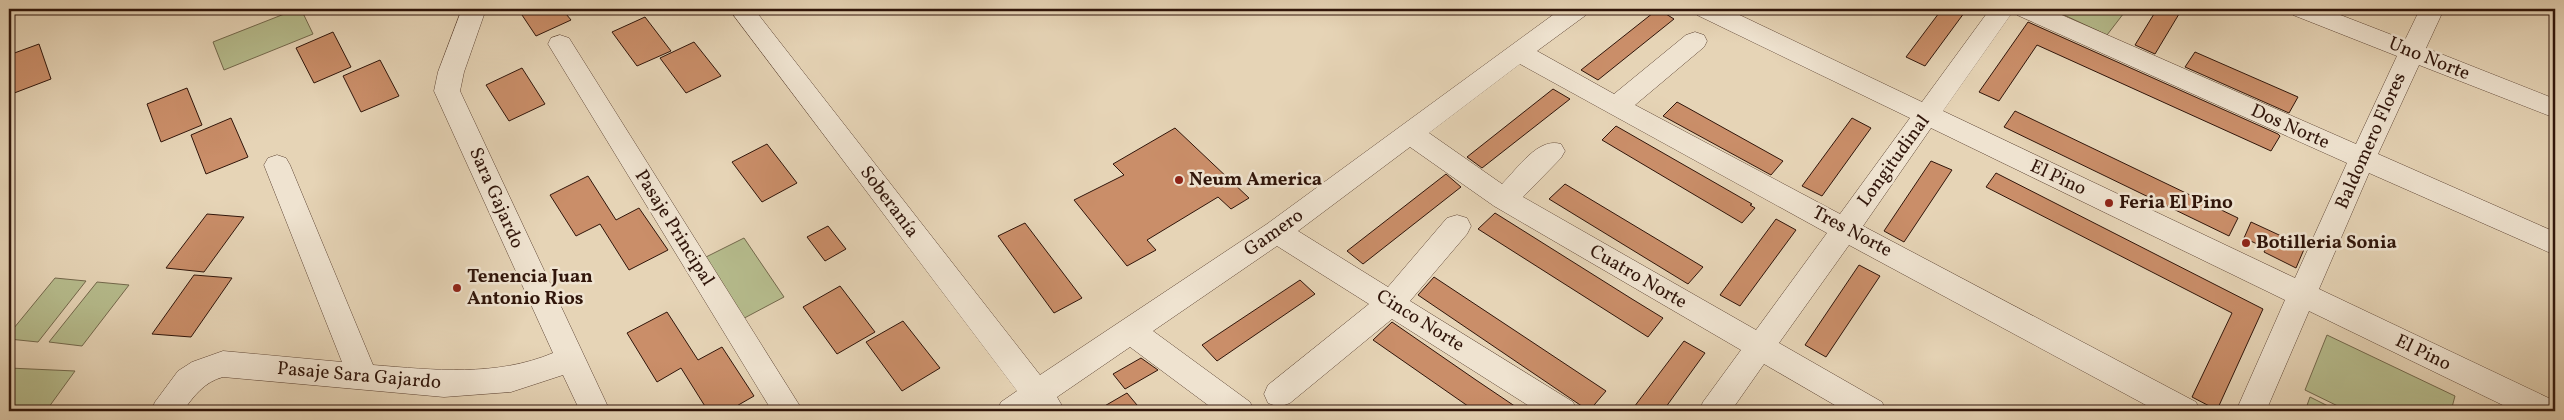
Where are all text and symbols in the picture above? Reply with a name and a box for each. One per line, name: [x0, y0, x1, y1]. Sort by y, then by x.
street label: Uno Norte: [2384, 31, 2474, 87]
street label: Baldomero Flores: [2329, 69, 2413, 213]
street label: Dos Norte: [2247, 98, 2333, 156]
street label: Longitudinal: [1852, 109, 1936, 212]
street label: Sara Gajardo: [462, 143, 530, 253]
street label: El Pino: [2026, 154, 2090, 202]
street label: Soberanía: [853, 161, 925, 243]
street label: Pasaje Principal: [628, 165, 720, 291]
place label: Neum America: [1189, 167, 1322, 193]
marker: Neum America: [1173, 174, 1185, 186]
place label: Feria El Pino: [2119, 190, 2233, 216]
marker: Feria El Pino: [2103, 197, 2115, 209]
street label: Tres Norte: [1808, 200, 1896, 264]
street label: Gamero: [1239, 203, 1309, 263]
place label: Botilleria Sonia: [2256, 230, 2397, 256]
marker: Botilleria Sonia: [2240, 237, 2252, 249]
street label: Cuatro Norte: [1585, 239, 1691, 315]
place label: Tenencia Juan Antonio Rios: [467, 264, 593, 312]
marker: Tenencia Juan Antonio Rios: [451, 282, 463, 294]
street label: Cinco Norte: [1371, 284, 1469, 358]
street label: El Pino: [2391, 328, 2455, 378]
street label: Pasaje Sara Gajardo: [276, 356, 442, 396]

